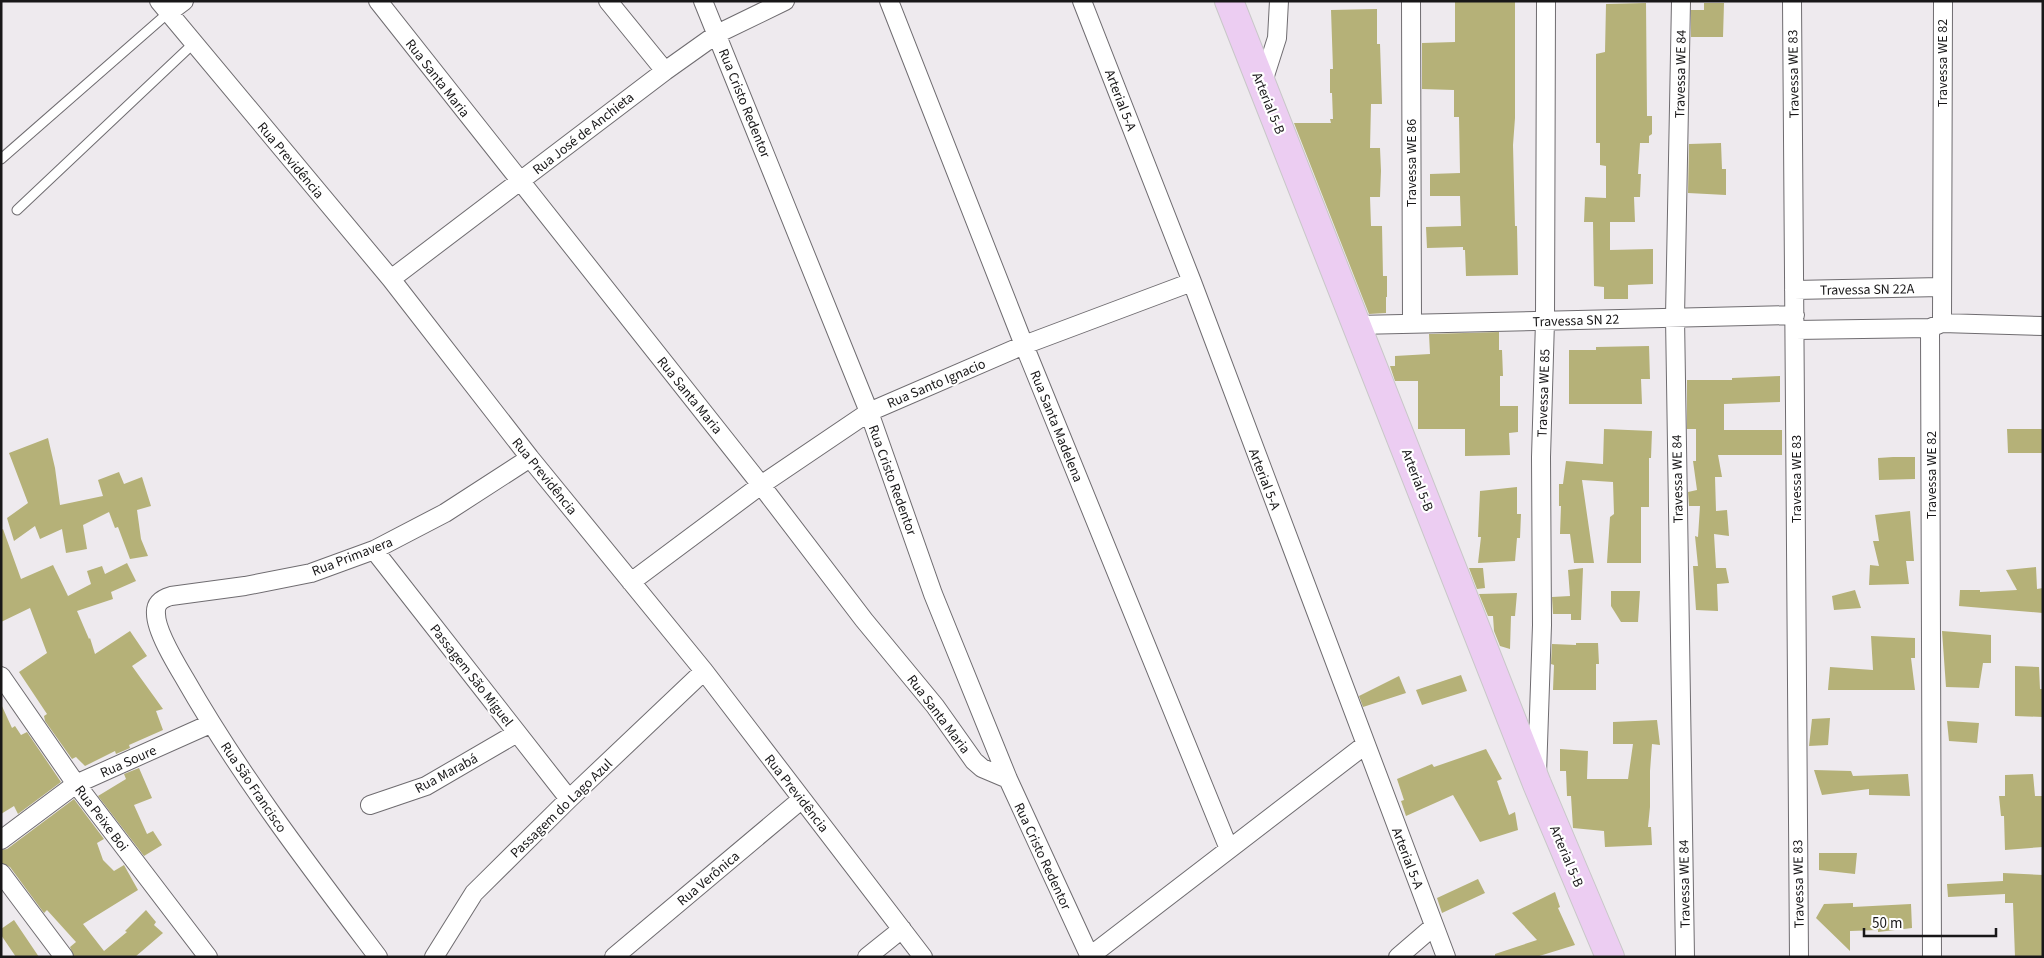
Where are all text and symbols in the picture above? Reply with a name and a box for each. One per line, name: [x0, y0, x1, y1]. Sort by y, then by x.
street label: Travessa WE 82: [1933, 19, 1953, 107]
street label: Travessa WE 83: [1783, 29, 1805, 118]
street label: Travessa WE 84: [1670, 30, 1692, 118]
street label: Rua Santa Maria: [400, 35, 474, 122]
street label: Rua Cristo Redentor: [713, 46, 775, 161]
street label: Arterial 5-A: [1099, 67, 1141, 134]
street label: Arterial 5-B: [1247, 69, 1290, 137]
street label: Rua José de Anchieta: [529, 88, 639, 180]
street label: Rua Previdência: [252, 118, 328, 203]
street label: Travessa WE 86: [1402, 119, 1422, 207]
street label: Travessa SN 22A: [1820, 279, 1915, 301]
street label: Travessa SN 22: [1532, 309, 1620, 333]
street label: Travessa WE 85: [1532, 348, 1556, 438]
street label: Rua Santa Maria: [652, 353, 727, 439]
street label: Rua Santo Ignacio: [884, 354, 989, 414]
street label: Rua Santa Madelena: [1024, 367, 1088, 485]
street label: Rua Cristo Redentor: [863, 422, 921, 539]
street label: Travessa WE 82: [1922, 431, 1942, 519]
street label: Rua Previdência: [507, 434, 582, 520]
street label: Travessa WE 84: [1667, 434, 1689, 523]
street label: Travessa WE 83: [1787, 435, 1807, 523]
street label: Arterial 5-A: [1243, 446, 1285, 513]
street label: Arterial 5-B: [1396, 446, 1438, 514]
street label: Rua Primavera: [309, 532, 396, 582]
street label: Passagem São Miguel: [425, 620, 518, 731]
street label: Rua Santa Maria: [902, 671, 975, 758]
street label: Rua São Francisco: [215, 738, 291, 837]
street label: Rua Soure: [97, 741, 160, 783]
street label: Rua Marabá: [411, 749, 482, 799]
street label: Rua Previdência: [759, 750, 833, 837]
street label: Passagem do Lago Azul: [506, 754, 618, 863]
street label: Rua Peixe Boi: [70, 781, 133, 856]
street label: Rua Cristo Redentor: [1008, 799, 1076, 914]
street label: Arterial 5-B: [1544, 822, 1588, 890]
street label: Arterial 5-A: [1386, 825, 1428, 892]
street label: Travessa WE 84: [1674, 839, 1696, 928]
street label: Travessa WE 83: [1788, 839, 1810, 928]
street label: Rua Verônica: [673, 847, 744, 911]
scale bar: [1864, 906, 1996, 938]
text: 50 m: [1872, 913, 1902, 934]

